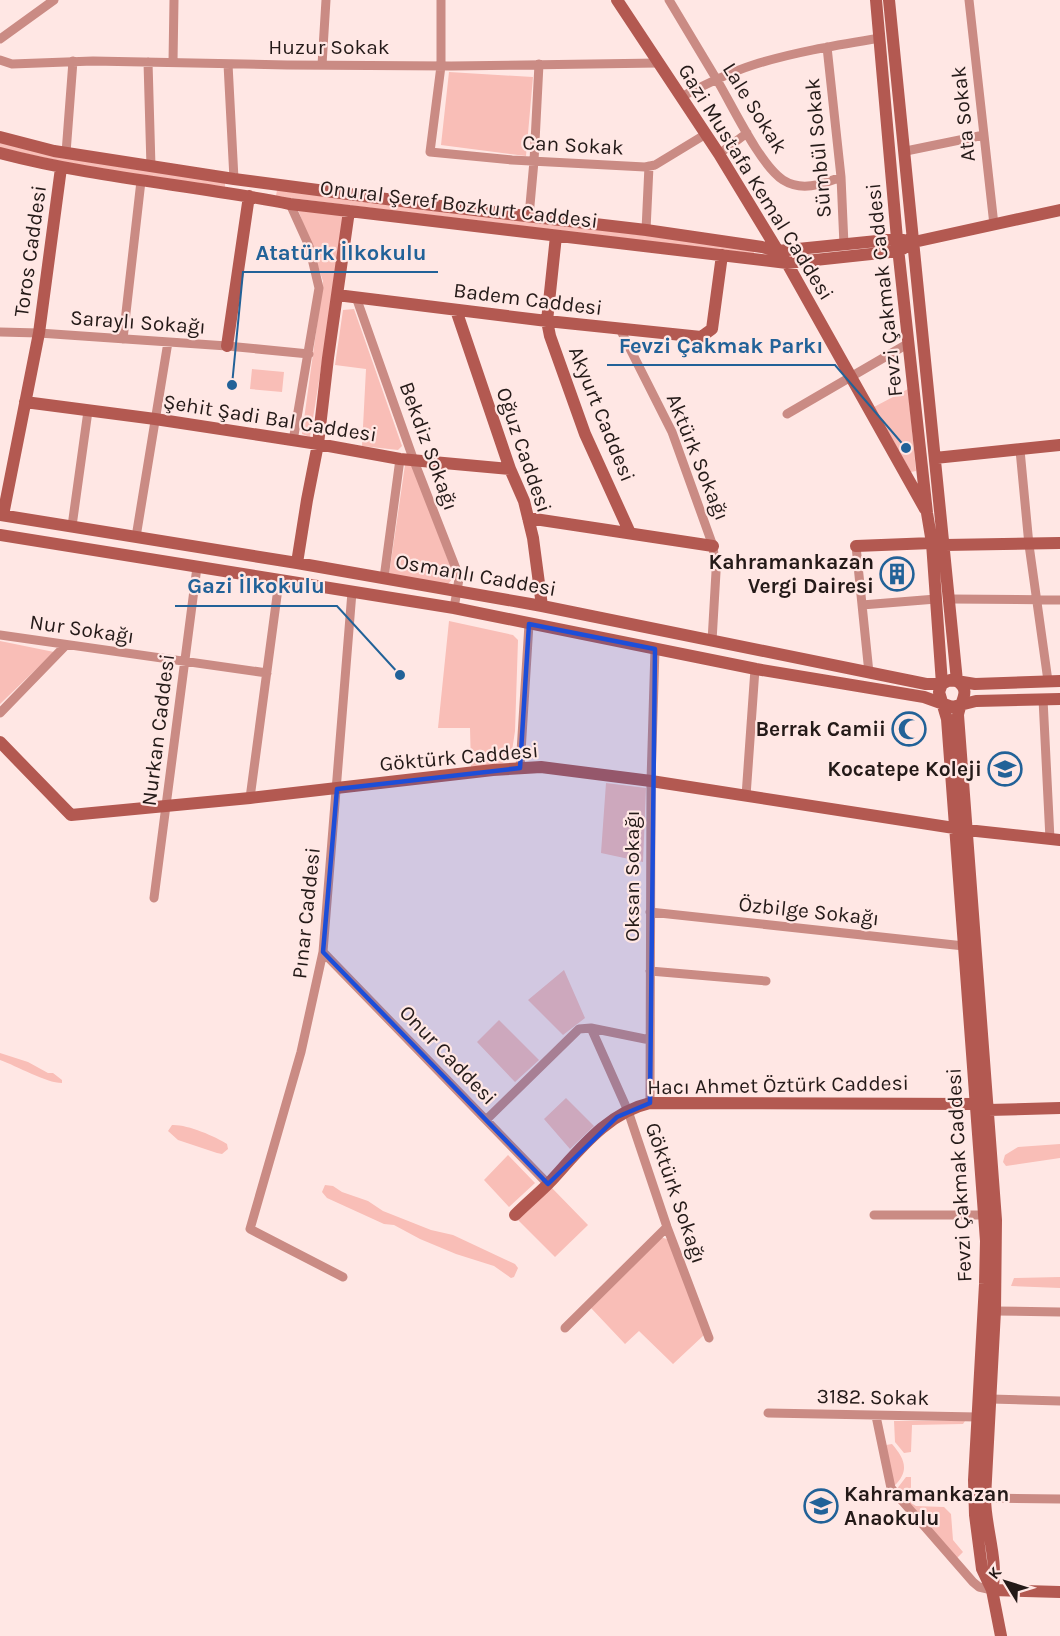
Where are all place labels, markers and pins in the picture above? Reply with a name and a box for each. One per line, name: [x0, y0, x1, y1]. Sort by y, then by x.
callout: Atatürk İlkokulu: [243, 232, 438, 272]
callout: Fevzi Çakmak Parkı: [607, 325, 835, 365]
place label: Kahramankazan Vergi Dairesi: [709, 550, 874, 598]
building icon: Kahramankazan Vergi Dairesi: [879, 556, 915, 592]
callout: Gazi İlkokulu: [175, 566, 337, 606]
mosque icon: Berrak Camii: [891, 711, 927, 747]
place label: Berrak Camii: [755, 717, 886, 741]
school or university icon: Kocatepe Koleji: [987, 751, 1023, 787]
place label: Kocatepe Koleji: [827, 757, 982, 781]
place label: Kahramankazan Anaokulu: [844, 1482, 1009, 1530]
school or university icon: Kahramankazan Anaokulu: [803, 1488, 839, 1524]

